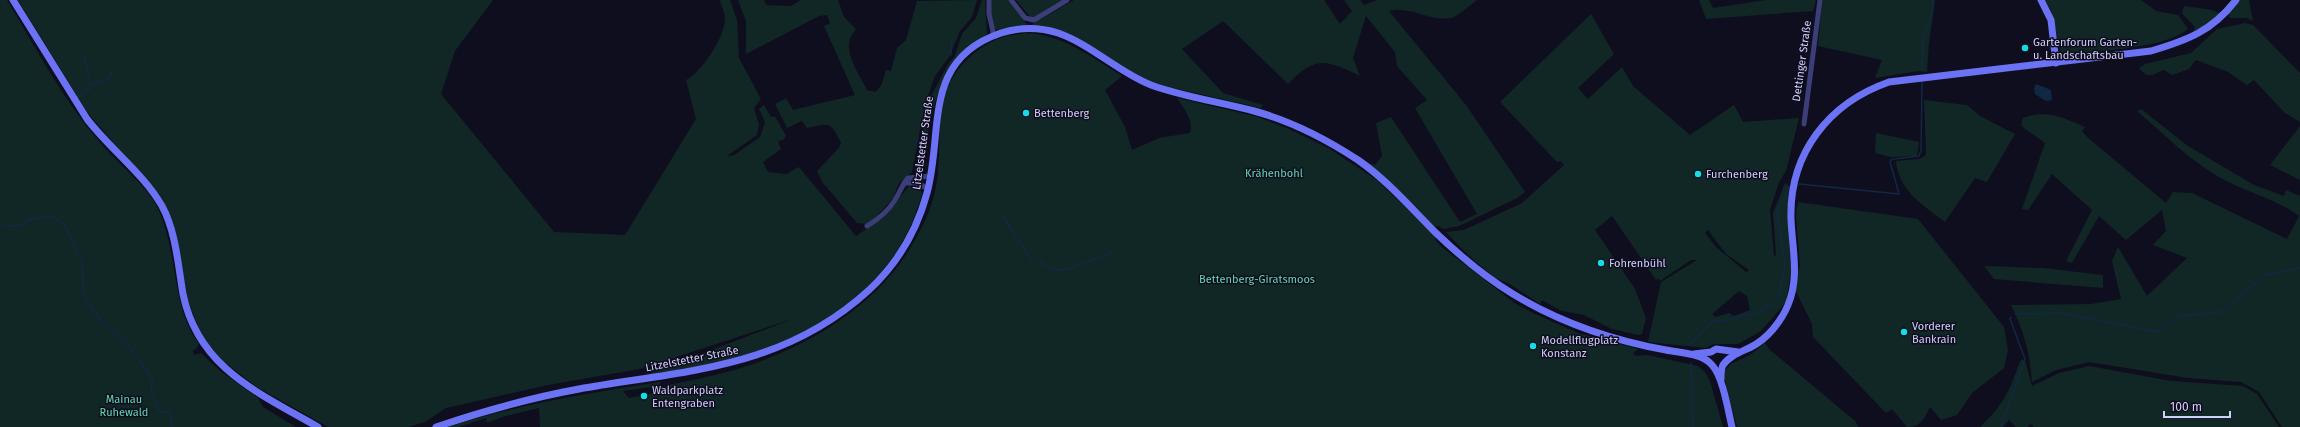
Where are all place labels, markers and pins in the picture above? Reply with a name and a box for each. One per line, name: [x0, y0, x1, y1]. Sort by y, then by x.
place label: Gartenforum Garten- u. Landschaftsbau: [2033, 36, 2137, 62]
marker: Gartenforum Garten- u. Landschaftsbau: [2020, 43, 2030, 53]
place label: Bettenberg: [1034, 107, 1090, 120]
marker: Bettenberg: [1021, 108, 1031, 118]
place label: Furchenberg: [1706, 168, 1768, 181]
marker: Furchenberg: [1693, 169, 1703, 179]
place label: Fohrenbühl: [1609, 257, 1666, 270]
marker: Fohrenbühl: [1596, 258, 1606, 268]
place label: Vorderer Bankrain: [1912, 320, 1956, 346]
marker: Vorderer Bankrain: [1899, 327, 1909, 337]
place label: Modellflugplatz Konstanz: [1541, 334, 1618, 360]
marker: Modellflugplatz Konstanz: [1528, 341, 1538, 351]
place label: Waldparkplatz Entengraben: [652, 384, 723, 410]
marker: Waldparkplatz Entengraben: [639, 391, 649, 401]

